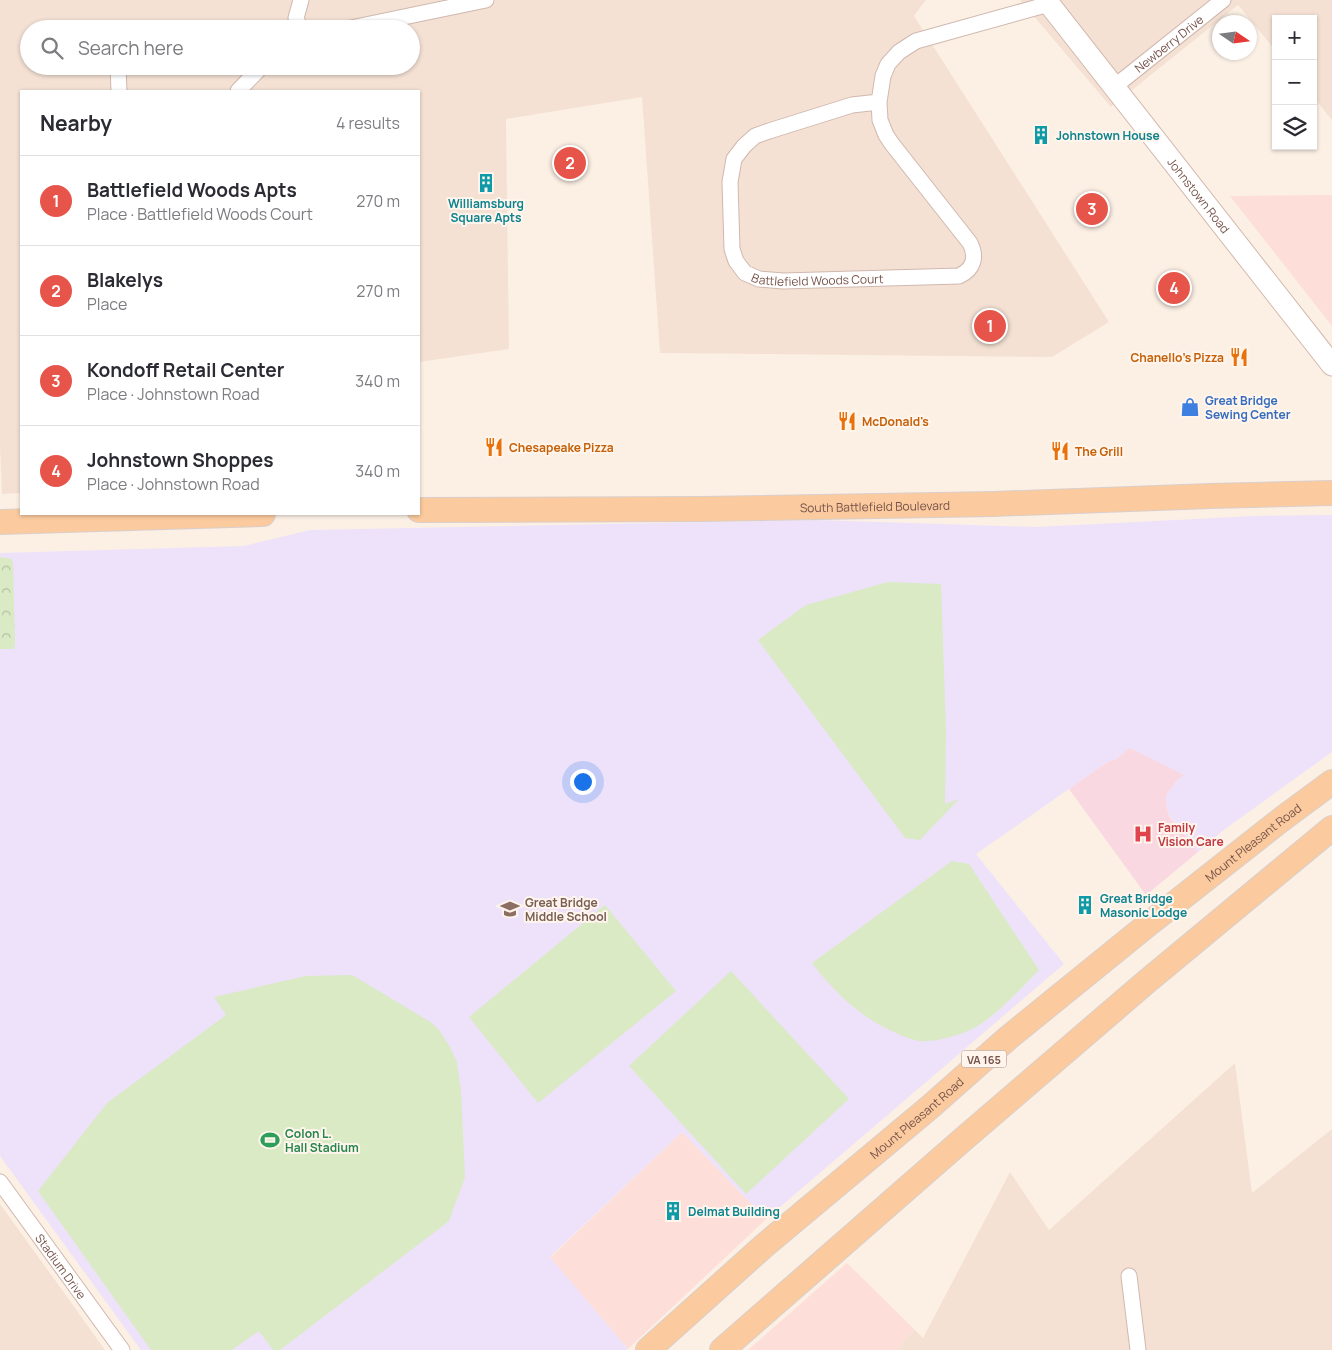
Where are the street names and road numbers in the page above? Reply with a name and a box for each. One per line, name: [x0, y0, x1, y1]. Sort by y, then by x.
street label: Newberry Drive: [1131, 11, 1207, 76]
street label: Johnstown Road: [1164, 154, 1234, 237]
street label: Battlefield Woods Court: [749, 268, 884, 290]
street label: South Battlefield Boulevard: [800, 496, 950, 516]
street label: Mount Pleasant Road: [1201, 799, 1305, 885]
road number: VA 165: [962, 1050, 1006, 1068]
street label: Mount Pleasant Road: [866, 1073, 967, 1163]
street label: Stadium Drive: [32, 1230, 91, 1302]

